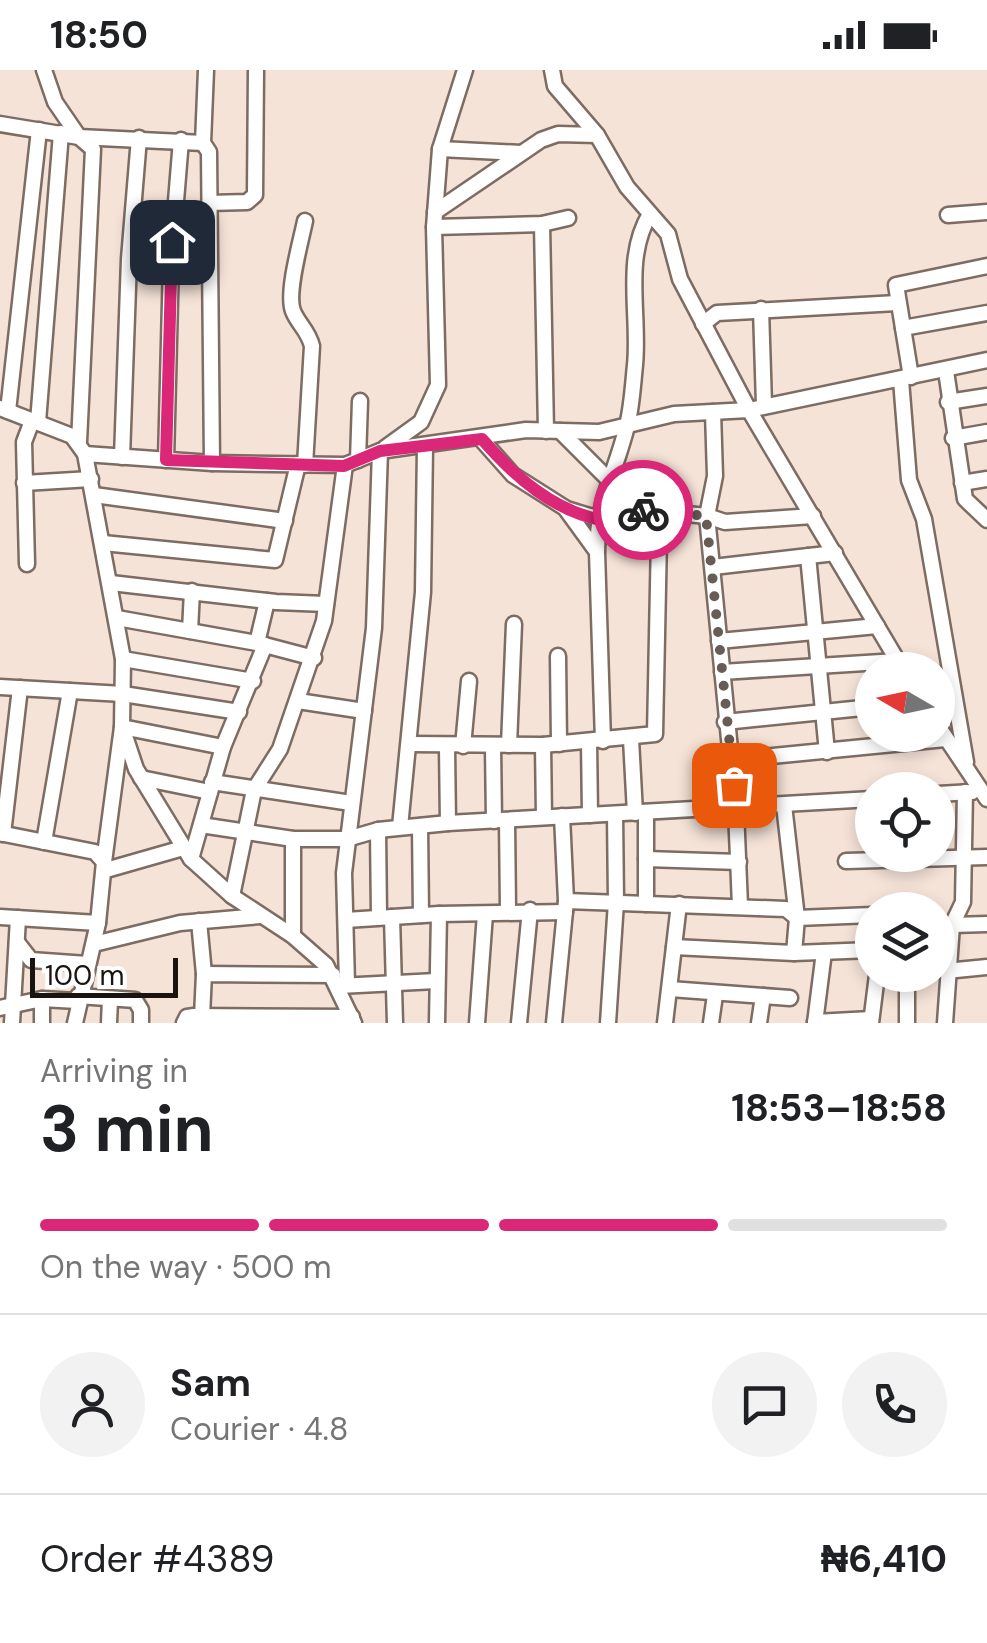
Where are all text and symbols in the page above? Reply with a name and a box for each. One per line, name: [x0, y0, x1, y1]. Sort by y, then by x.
text: 18:50: [50, 10, 148, 60]
pin: [130, 200, 215, 285]
icon: home: [145, 215, 200, 270]
courier: [593, 460, 693, 560]
icon: bike: [616, 483, 671, 538]
north arrow: [855, 652, 955, 752]
map controls: [855, 652, 955, 992]
pin: [692, 743, 777, 828]
icon: bag: [707, 758, 762, 813]
button: locate: [855, 772, 955, 872]
button: layers: [855, 892, 955, 992]
scale bar: [30, 953, 178, 998]
text: 100 m: [45, 957, 124, 994]
text: Arriving in: [40, 1050, 188, 1092]
text: 18:53–18:58: [731, 1083, 947, 1133]
text: 3 min: [40, 1087, 214, 1171]
text: On the way · 500 m: [40, 1246, 332, 1288]
button: person: [40, 1352, 145, 1457]
button: chat: [712, 1352, 817, 1457]
button: phone: [842, 1352, 947, 1457]
text: Sam: [170, 1358, 251, 1408]
text: Courier · 4.8: [170, 1408, 348, 1450]
text: Order #4389: [40, 1534, 274, 1584]
text: ₦6,410: [821, 1534, 947, 1584]

